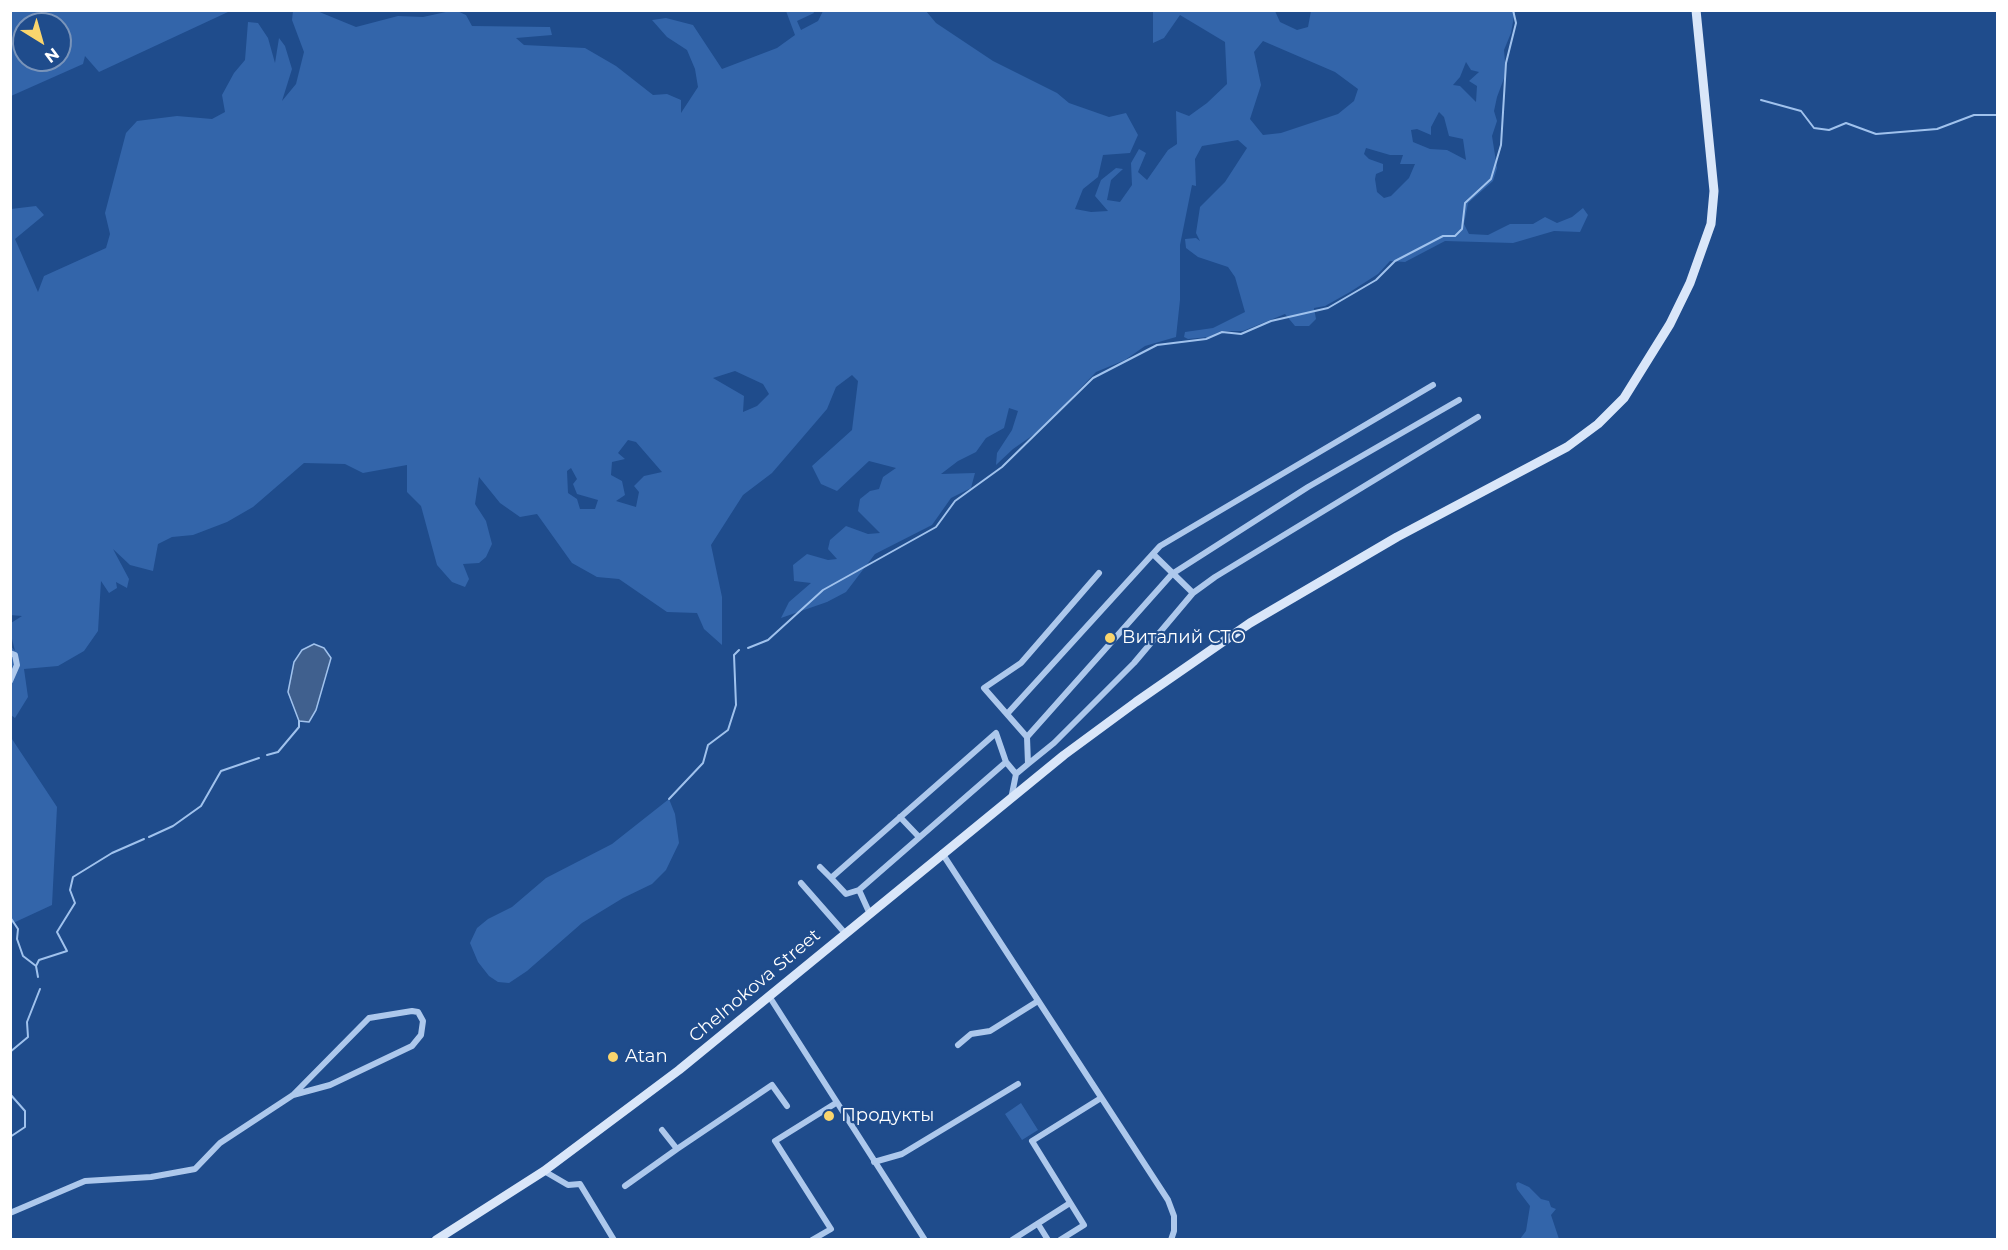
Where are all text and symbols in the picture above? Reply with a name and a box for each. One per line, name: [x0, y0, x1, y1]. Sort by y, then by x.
north arrow: [12, 12, 72, 72]
text: N: [41, 44, 63, 67]
place label: Виталий СТО: [1122, 627, 1246, 649]
marker: Виталий СТО: [1103, 631, 1117, 645]
street label: Chelnokova Street: [685, 925, 825, 1047]
place label: Atan: [625, 1046, 668, 1068]
marker: Atan: [606, 1050, 620, 1064]
place label: Продукты: [841, 1105, 934, 1127]
marker: Продукты: [822, 1109, 836, 1123]

